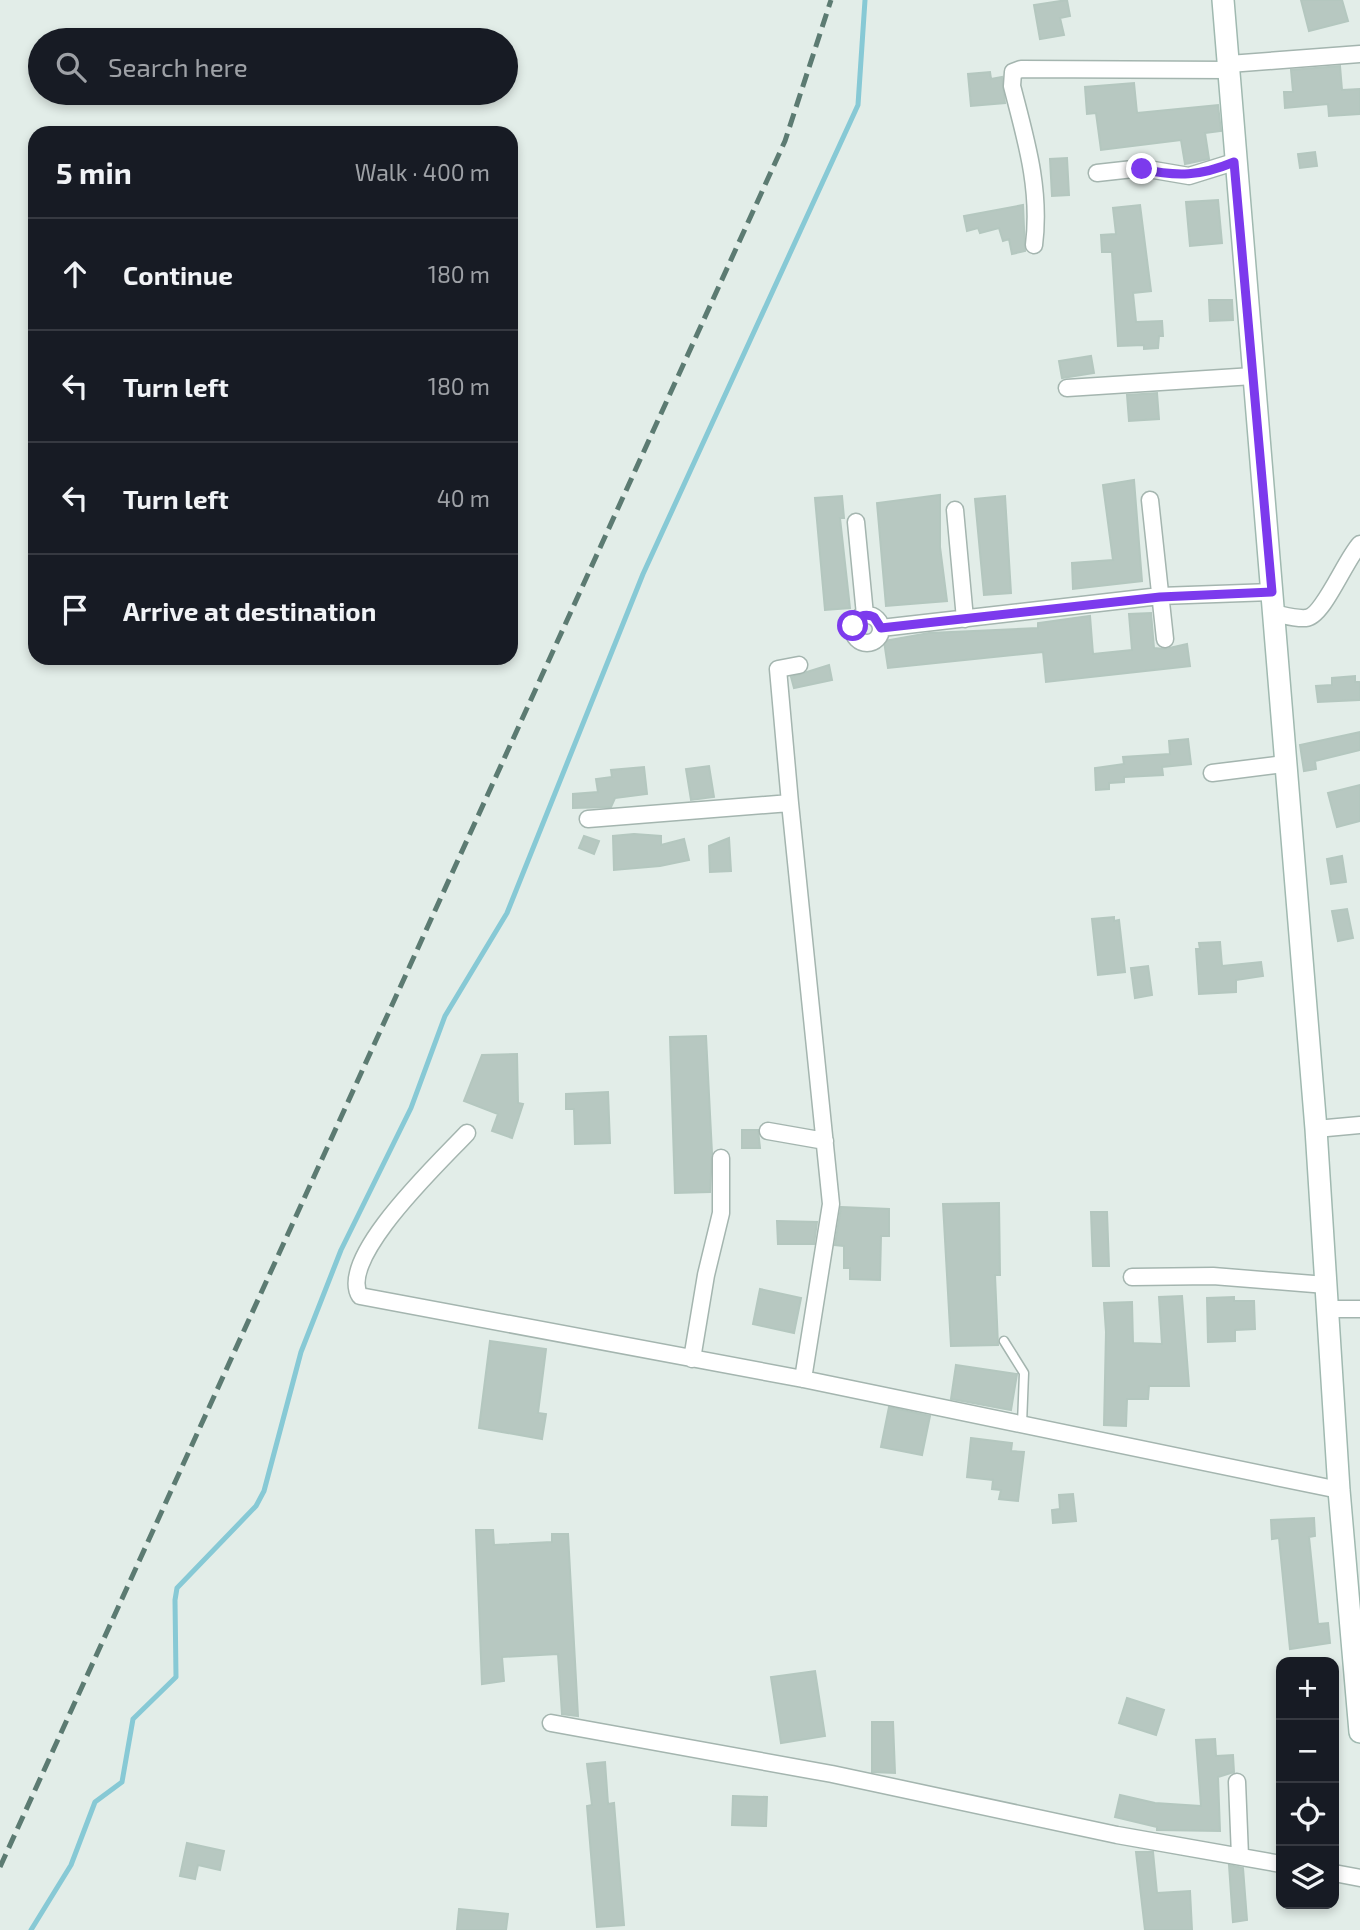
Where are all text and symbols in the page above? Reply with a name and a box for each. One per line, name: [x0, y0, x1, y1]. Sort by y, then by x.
search box: [28, 28, 518, 105]
icon: search: [52, 48, 90, 86]
text: Search here: [108, 51, 248, 82]
route end: [1126, 153, 1157, 184]
text: 5 min: [56, 154, 132, 190]
text: Walk · 400 m: [355, 158, 490, 186]
icon: ahead: [56, 255, 94, 293]
text: Continue: [123, 259, 233, 290]
text: 180 m: [428, 260, 490, 288]
icon: left: [56, 367, 94, 405]
text: Turn left: [123, 371, 229, 402]
text: 180 m: [428, 372, 490, 400]
icon: left: [56, 479, 94, 517]
text: Turn left: [123, 483, 229, 514]
text: 40 m: [437, 484, 490, 512]
icon: arrive: [56, 591, 94, 629]
text: Arrive at destination: [123, 595, 376, 626]
route start: [837, 610, 868, 641]
map controls: [1276, 1657, 1339, 1909]
button: +: [1276, 1657, 1339, 1720]
button: −: [1276, 1720, 1339, 1783]
button: locate: [1276, 1783, 1339, 1846]
button: layers: [1276, 1846, 1339, 1909]

